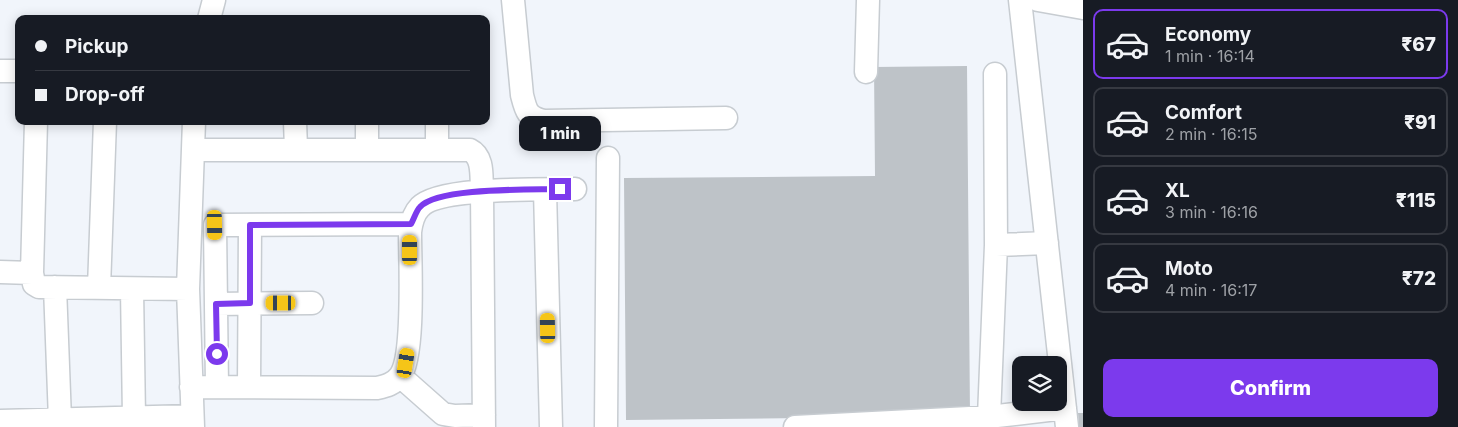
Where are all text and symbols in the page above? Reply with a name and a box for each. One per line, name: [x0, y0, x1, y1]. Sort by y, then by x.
icon: car: [1105, 22, 1150, 67]
text: Economy: [1165, 23, 1251, 46]
text: ₹67: [1401, 33, 1436, 56]
text: Pickup: [65, 35, 128, 58]
text: 1 min · 16:14: [1165, 46, 1255, 66]
text: Drop-off: [65, 83, 145, 106]
icon: car: [1105, 100, 1150, 145]
text: Comfort: [1165, 101, 1242, 124]
text: ₹91: [1404, 111, 1436, 134]
callout: 1 min: [519, 116, 601, 152]
text: 1 min: [540, 123, 580, 143]
text: 2 min · 16:15: [1165, 124, 1257, 144]
route end: [549, 178, 571, 200]
icon: car: [1105, 178, 1150, 223]
text: XL: [1165, 179, 1190, 202]
text: ₹115: [1396, 189, 1436, 212]
text: 3 min · 16:16: [1165, 202, 1258, 222]
car: [207, 210, 222, 240]
car: [402, 235, 417, 265]
icon: car: [1105, 256, 1150, 301]
text: Moto: [1165, 257, 1213, 280]
text: ₹72: [1402, 267, 1436, 290]
text: 4 min · 16:17: [1165, 280, 1257, 300]
car: [266, 296, 296, 311]
car: [540, 313, 555, 343]
route start: [206, 343, 228, 365]
car: [396, 347, 415, 379]
map controls: [1012, 356, 1067, 411]
button: layers: [1012, 356, 1067, 411]
button: Confirm: [1103, 359, 1438, 417]

